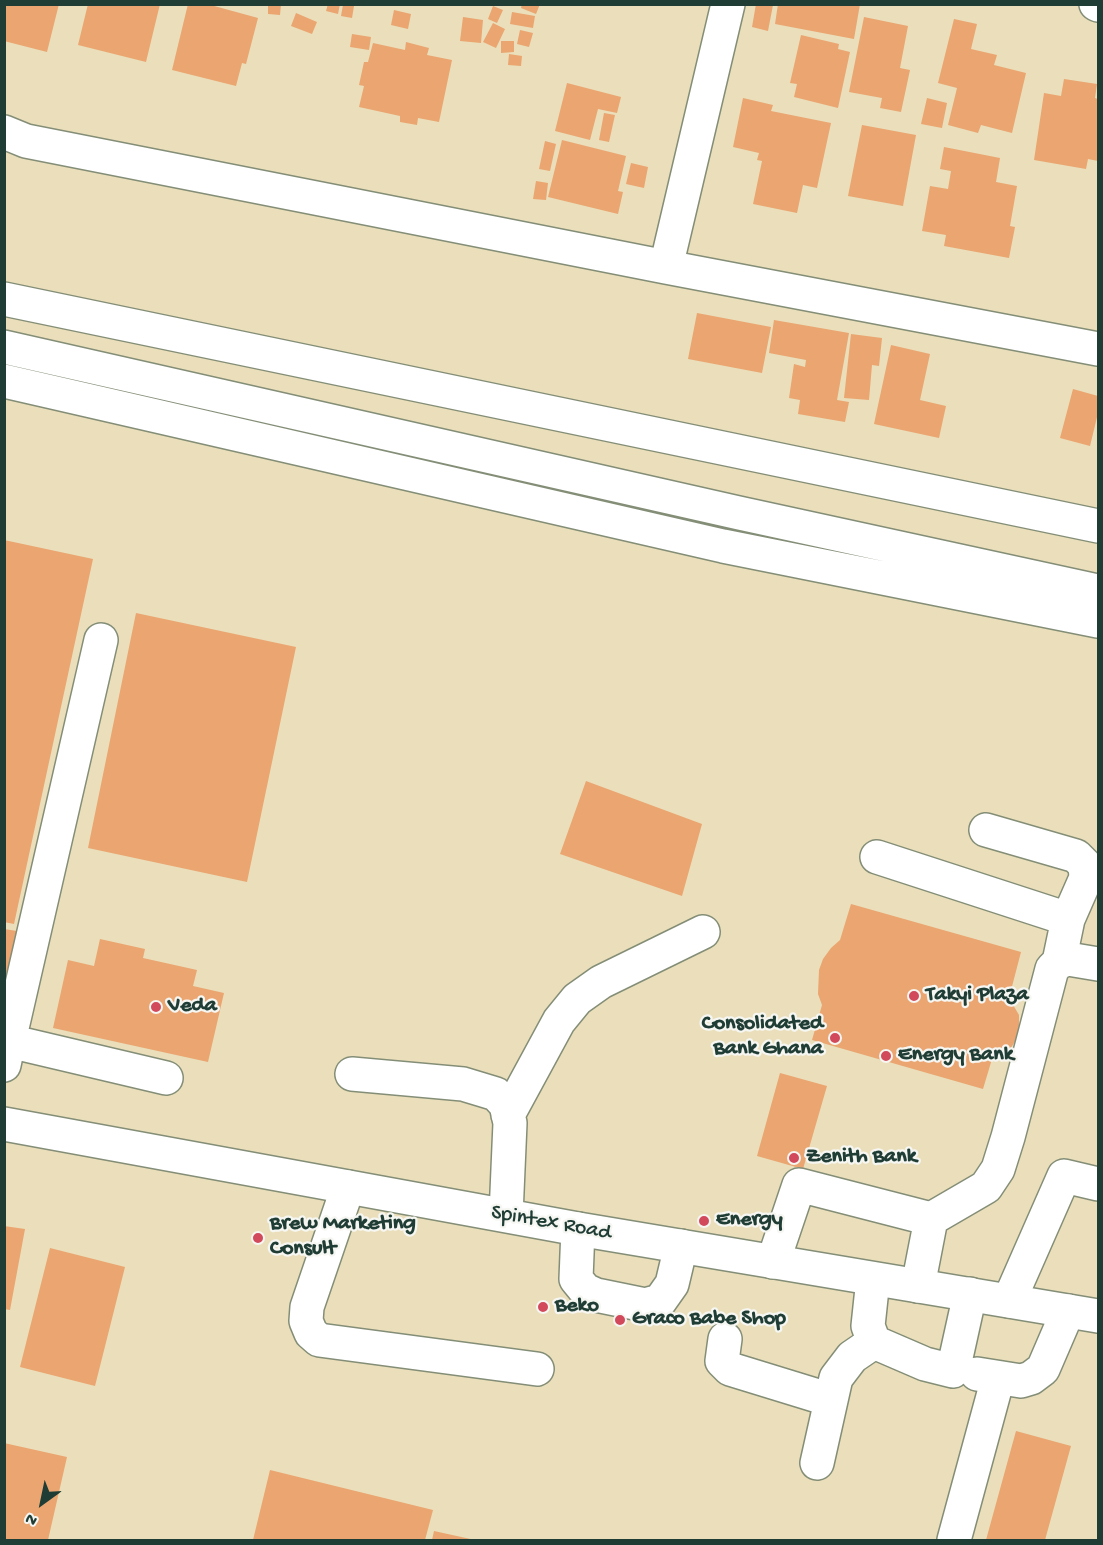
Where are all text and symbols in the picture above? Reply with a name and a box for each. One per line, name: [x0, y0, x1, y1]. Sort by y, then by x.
place label: Takyi Plaza: [926, 983, 1028, 1009]
marker: Takyi Plaza: [907, 989, 921, 1003]
place label: Veda: [168, 994, 217, 1020]
marker: Veda: [149, 1000, 163, 1014]
place label: Consolidated Bank Ghana: [702, 1012, 823, 1064]
marker: Consolidated Bank Ghana: [828, 1031, 842, 1045]
place label: Energy Bank: [898, 1043, 1014, 1069]
marker: Energy Bank: [879, 1049, 893, 1063]
place label: Zenith Bank: [806, 1145, 917, 1171]
marker: Zenith Bank: [787, 1151, 801, 1165]
street label: Spintex Road: [489, 1200, 613, 1248]
place label: Energy: [716, 1208, 783, 1234]
place label: Brew Marketing Consult: [270, 1212, 416, 1264]
marker: Energy: [697, 1214, 711, 1228]
marker: Brew Marketing Consult: [251, 1231, 265, 1245]
place label: Beko: [555, 1294, 599, 1320]
marker: Beko: [536, 1300, 550, 1314]
place label: Graco Babe Shop: [632, 1307, 786, 1333]
marker: Graco Babe Shop: [613, 1313, 627, 1327]
north arrow: [12, 1473, 72, 1533]
text: N: [22, 1508, 41, 1529]

